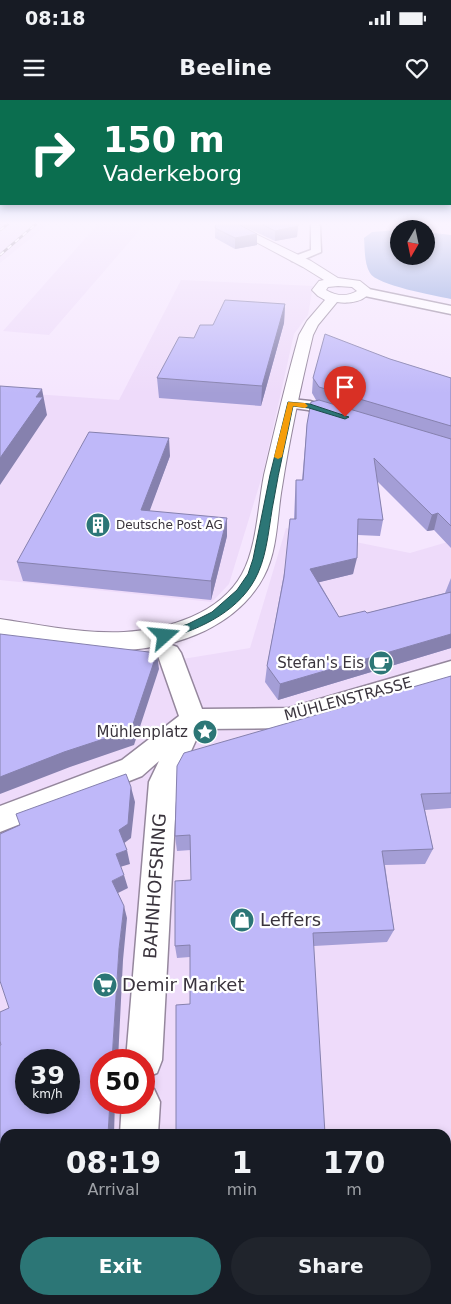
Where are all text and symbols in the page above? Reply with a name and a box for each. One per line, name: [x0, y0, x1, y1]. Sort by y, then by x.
text: 08:18: [25, 7, 85, 29]
icon: menu: [20, 54, 48, 82]
icon: heart: [403, 54, 431, 82]
text: Beeline: [179, 55, 272, 80]
icon: right: [20, 120, 85, 185]
text: 150 m: [103, 120, 225, 160]
text: Vaderkeborg: [103, 161, 242, 186]
north arrow: [390, 220, 435, 265]
map controls: [390, 220, 435, 265]
pin: [324, 366, 366, 417]
icon: arrive: [331, 373, 359, 401]
building icon: Deutsche Post AG: [85, 512, 111, 538]
place label: Deutsche Post AG: [116, 518, 223, 532]
position arrow: [138, 609, 190, 661]
cafe icon: Stefan's Eis: [368, 650, 394, 676]
place label: Stefan's Eis: [277, 654, 364, 672]
street label: MÜHLENSTRASSE: [282, 672, 414, 725]
place icon: Mühlenplatz: [192, 719, 218, 745]
place label: Mühlenplatz: [97, 723, 188, 741]
street label: BAHNHOFSRING: [139, 812, 170, 960]
shop icon: Leffers: [229, 907, 255, 933]
place label: Leffers: [260, 909, 321, 930]
supermarket icon: Demir Market: [92, 972, 118, 998]
place label: Demir Market: [122, 974, 244, 995]
speed limit sign: 50: [90, 1049, 155, 1114]
text: 39: [30, 1061, 65, 1090]
text: km/h: [32, 1087, 63, 1101]
text: 08:19: [66, 1145, 161, 1180]
text: 1: [231, 1145, 252, 1180]
text: 170: [323, 1145, 385, 1180]
text: Arrival: [87, 1180, 139, 1199]
text: min: [227, 1180, 257, 1199]
text: m: [346, 1180, 362, 1199]
button: Exit: [20, 1237, 221, 1295]
button: Share: [231, 1237, 431, 1295]

